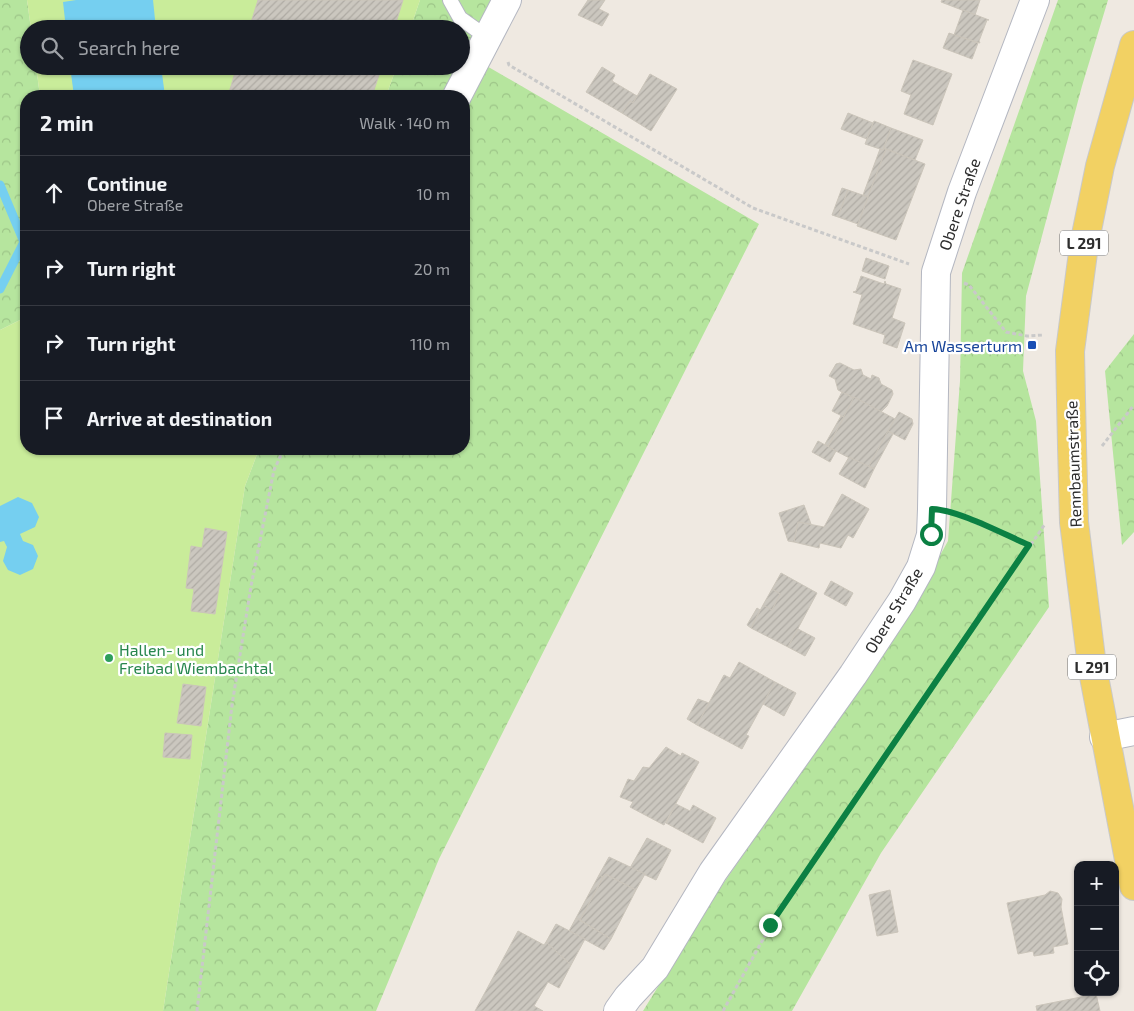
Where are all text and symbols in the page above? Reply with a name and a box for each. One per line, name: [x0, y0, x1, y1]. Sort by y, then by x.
search box: [20, 20, 470, 75]
icon: search: [38, 34, 66, 62]
text: Search here: [78, 36, 180, 59]
text: 2 min: [40, 110, 94, 135]
text: Walk · 140 m: [359, 113, 450, 132]
street label: Obere Straße: [934, 155, 984, 253]
text: Continue: [87, 172, 167, 195]
icon: ahead: [40, 179, 68, 207]
text: 10 m: [416, 184, 450, 203]
text: Obere Straße: [87, 195, 183, 214]
road number: L 291: [1060, 230, 1108, 256]
icon: right: [40, 254, 68, 282]
text: Turn right: [87, 257, 175, 280]
text: 20 m: [414, 259, 450, 278]
icon: right: [40, 329, 68, 357]
text: Turn right: [87, 332, 175, 355]
text: 110 m: [410, 334, 450, 353]
place label: Am Wasserturm: [904, 336, 1022, 355]
marker: Am Wasserturm: [1026, 339, 1038, 351]
street label: Rennbaumstraße: [1061, 400, 1085, 528]
icon: arrive: [40, 404, 68, 432]
text: Arrive at destination: [87, 407, 272, 430]
route start: [920, 523, 943, 546]
street label: Obere Straße: [860, 564, 926, 656]
place label: Hallen- und Freibad Wiembachtal: [119, 640, 273, 677]
marker: Hallen- und Freibad Wiembachtal: [103, 652, 115, 664]
road number: L 291: [1068, 654, 1116, 680]
map controls: [1074, 861, 1119, 996]
button: +: [1074, 861, 1119, 906]
button: −: [1074, 906, 1119, 951]
route end: [759, 914, 782, 937]
button: locate: [1074, 951, 1119, 996]

